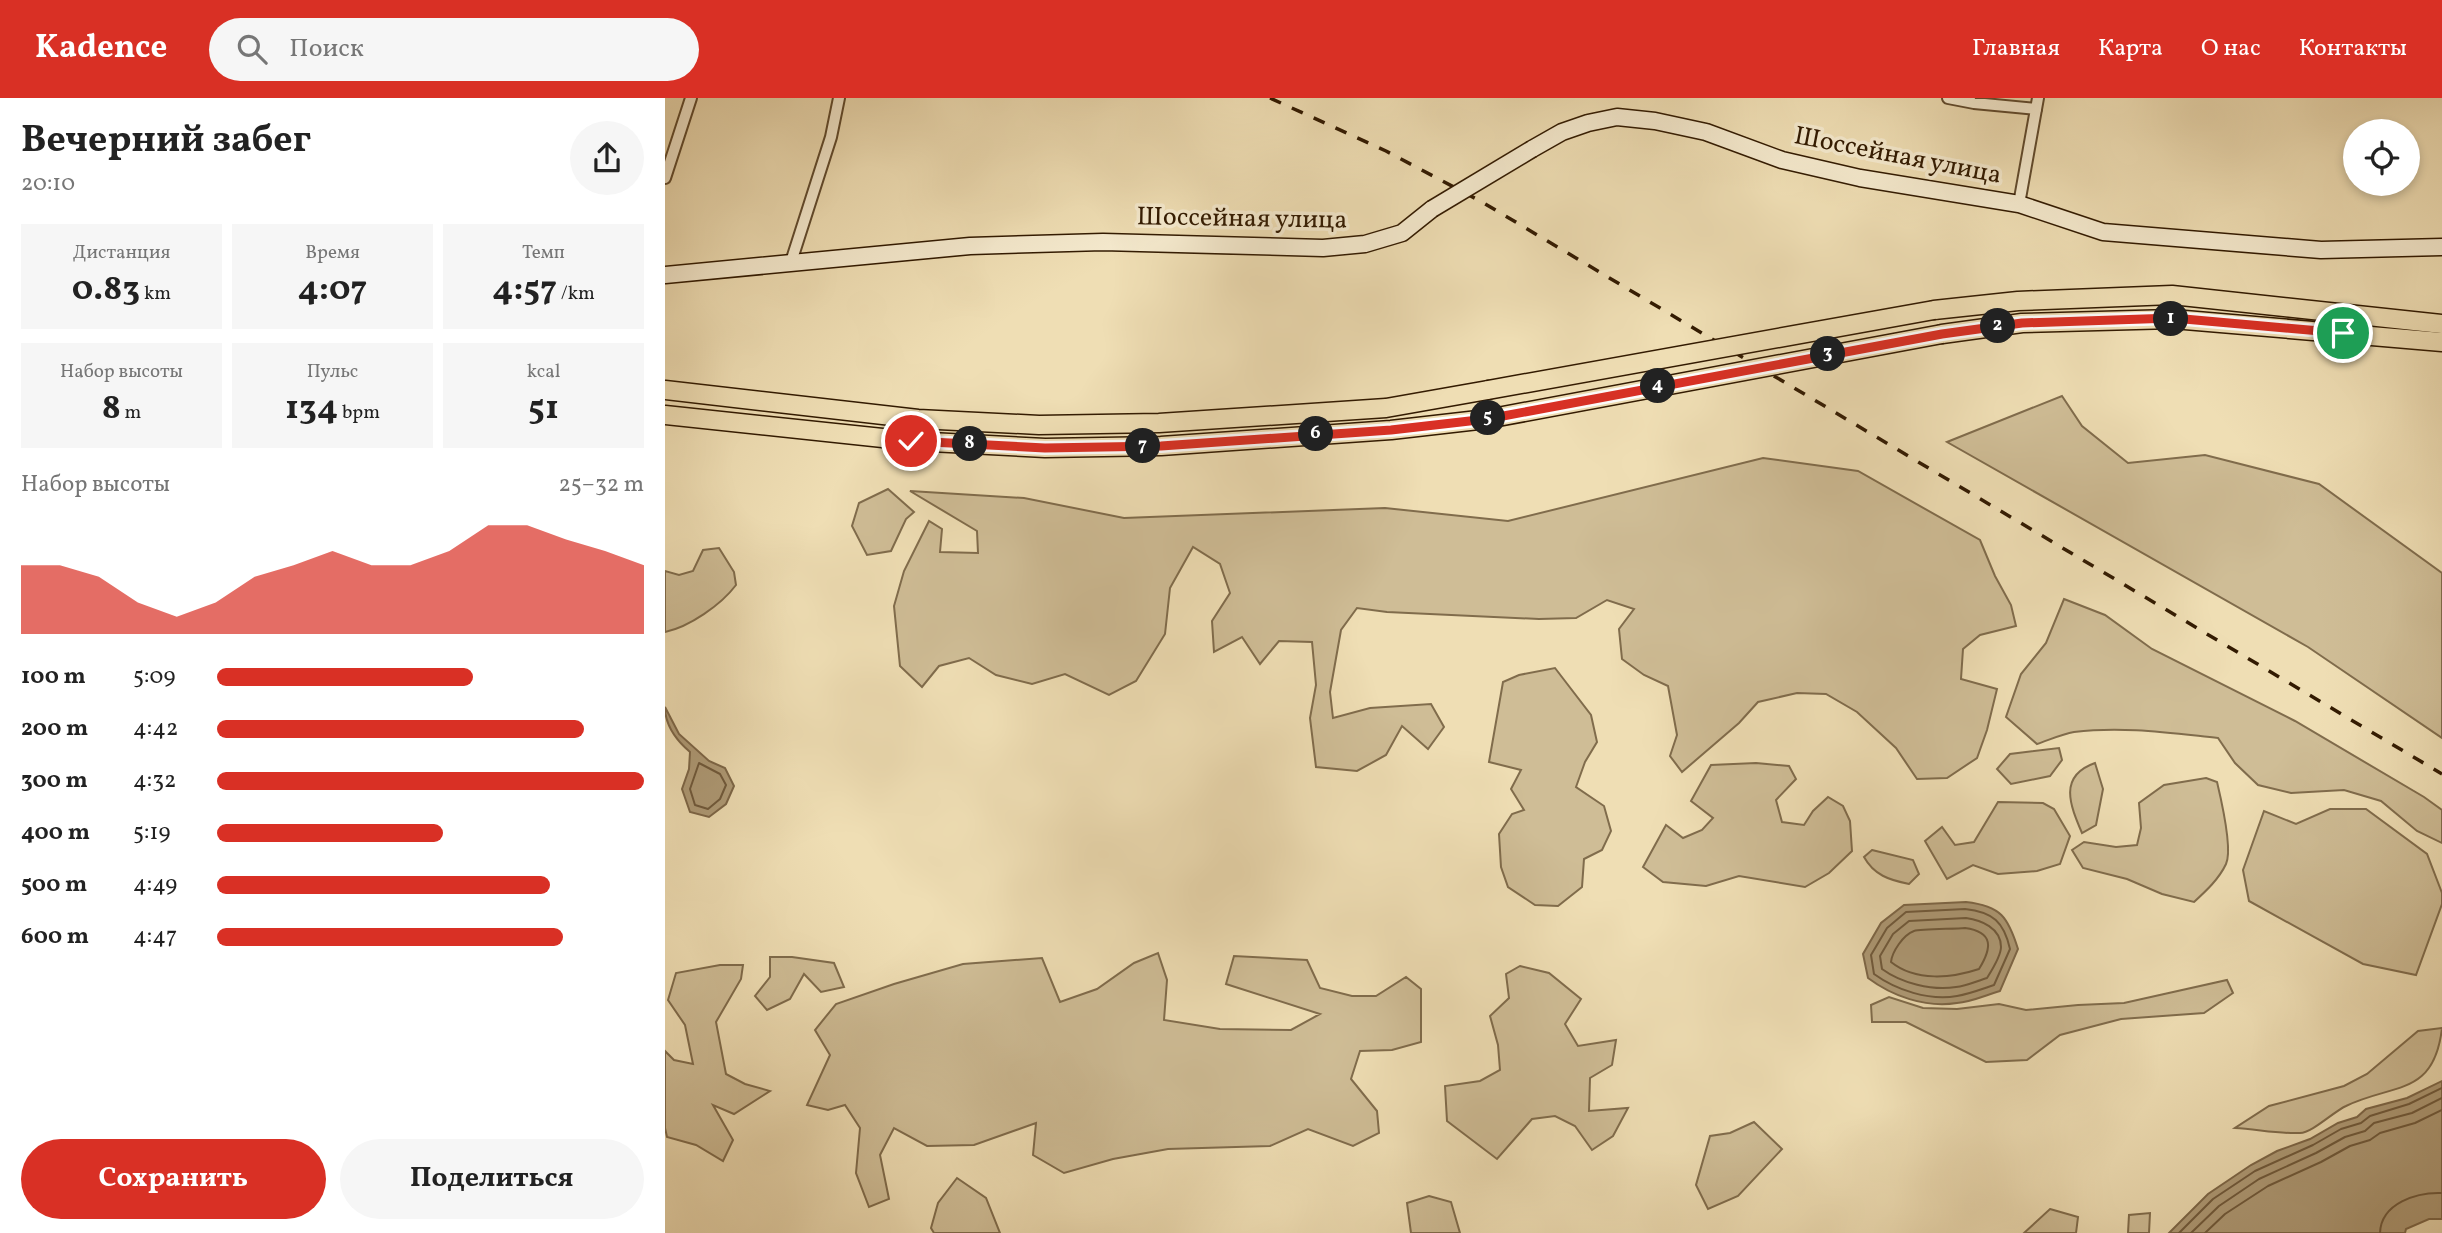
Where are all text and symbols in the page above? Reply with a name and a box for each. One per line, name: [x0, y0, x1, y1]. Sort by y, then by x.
search box: [209, 18, 699, 81]
text: Kadence: [35, 26, 167, 72]
icon: search: [233, 30, 271, 68]
text: Поиск: [289, 31, 364, 67]
text: Главная: [1972, 32, 2060, 66]
text: Карта: [2098, 32, 2163, 66]
text: О нас: [2201, 32, 2261, 66]
text: Контакты: [2299, 32, 2407, 66]
text: Вечерний забег: [21, 115, 311, 168]
street label: Шоссейная улица: [1791, 118, 2004, 194]
map controls: [2343, 119, 2420, 196]
button: locate: [2343, 119, 2420, 196]
button: share: [570, 121, 644, 195]
text: 20:10: [21, 168, 75, 200]
street label: Шоссейная улица: [1136, 199, 1348, 239]
text: Дистанция: [73, 240, 170, 266]
text: Время: [305, 240, 360, 266]
text: Темп: [522, 240, 565, 266]
text: 0.83: [72, 266, 140, 314]
text: 4:07: [298, 266, 367, 314]
text: 4:57: [492, 266, 557, 314]
text: km: [140, 281, 171, 307]
text: /km: [557, 281, 595, 307]
pin: 1: [2153, 302, 2189, 336]
pin: [2313, 303, 2373, 363]
text: 1: [2167, 305, 2174, 331]
pin: 2: [1981, 308, 2015, 344]
text: 2: [1993, 312, 2002, 338]
icon: arrive: [2324, 314, 2362, 352]
pin: 3: [1811, 336, 1845, 372]
text: 3: [1823, 340, 1832, 366]
text: Набор высоты: [60, 359, 183, 385]
text: Пульс: [307, 359, 358, 385]
text: kcal: [527, 359, 560, 385]
pin: 4: [1641, 368, 1675, 404]
text: 4: [1652, 372, 1663, 398]
text: 8: [102, 385, 121, 433]
text: 134: [285, 385, 338, 433]
text: 51: [528, 385, 559, 433]
text: m: [121, 400, 141, 426]
text: bpm: [338, 400, 380, 426]
pin: 5: [1471, 400, 1505, 436]
text: 5: [1483, 404, 1492, 430]
pin: [881, 411, 941, 471]
pin: 6: [1299, 416, 1333, 452]
text: 6: [1310, 420, 1321, 446]
icon: check: [892, 422, 930, 460]
pin: 8: [953, 426, 987, 462]
pin: 7: [1126, 428, 1161, 464]
text: 8: [964, 430, 975, 456]
text: 7: [1138, 432, 1147, 458]
text: Набор высоты: [21, 469, 170, 501]
text: 25–32 m: [558, 469, 644, 501]
text: 100 m: [21, 661, 86, 693]
text: 5:09: [133, 661, 175, 693]
text: 200 m: [21, 713, 88, 745]
text: 4:42: [133, 713, 178, 745]
text: 300 m: [21, 765, 88, 797]
text: 4:32: [133, 765, 176, 797]
text: 400 m: [21, 817, 90, 849]
text: 5:19: [133, 817, 170, 849]
text: 500 m: [21, 869, 87, 901]
text: 4:49: [133, 869, 177, 901]
text: 600 m: [21, 921, 89, 953]
text: 4:47: [133, 921, 177, 953]
button: Сохранить: [21, 1139, 326, 1219]
button: Поделиться: [340, 1139, 644, 1219]

